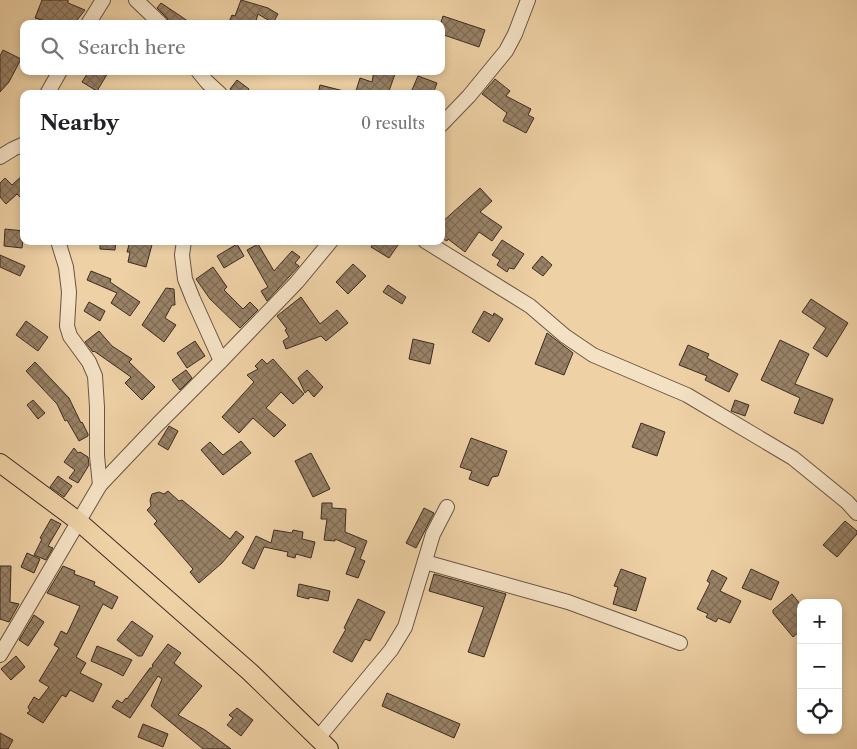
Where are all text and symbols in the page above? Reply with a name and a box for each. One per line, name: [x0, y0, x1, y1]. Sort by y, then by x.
search box: [20, 20, 445, 75]
icon: search: [38, 34, 66, 62]
text: Search here: [78, 36, 186, 59]
text: Nearby: [40, 110, 119, 135]
text: 0 results: [361, 113, 425, 133]
map controls: [797, 599, 842, 734]
button: +: [797, 599, 842, 644]
button: −: [797, 644, 842, 689]
button: locate: [797, 689, 842, 734]

